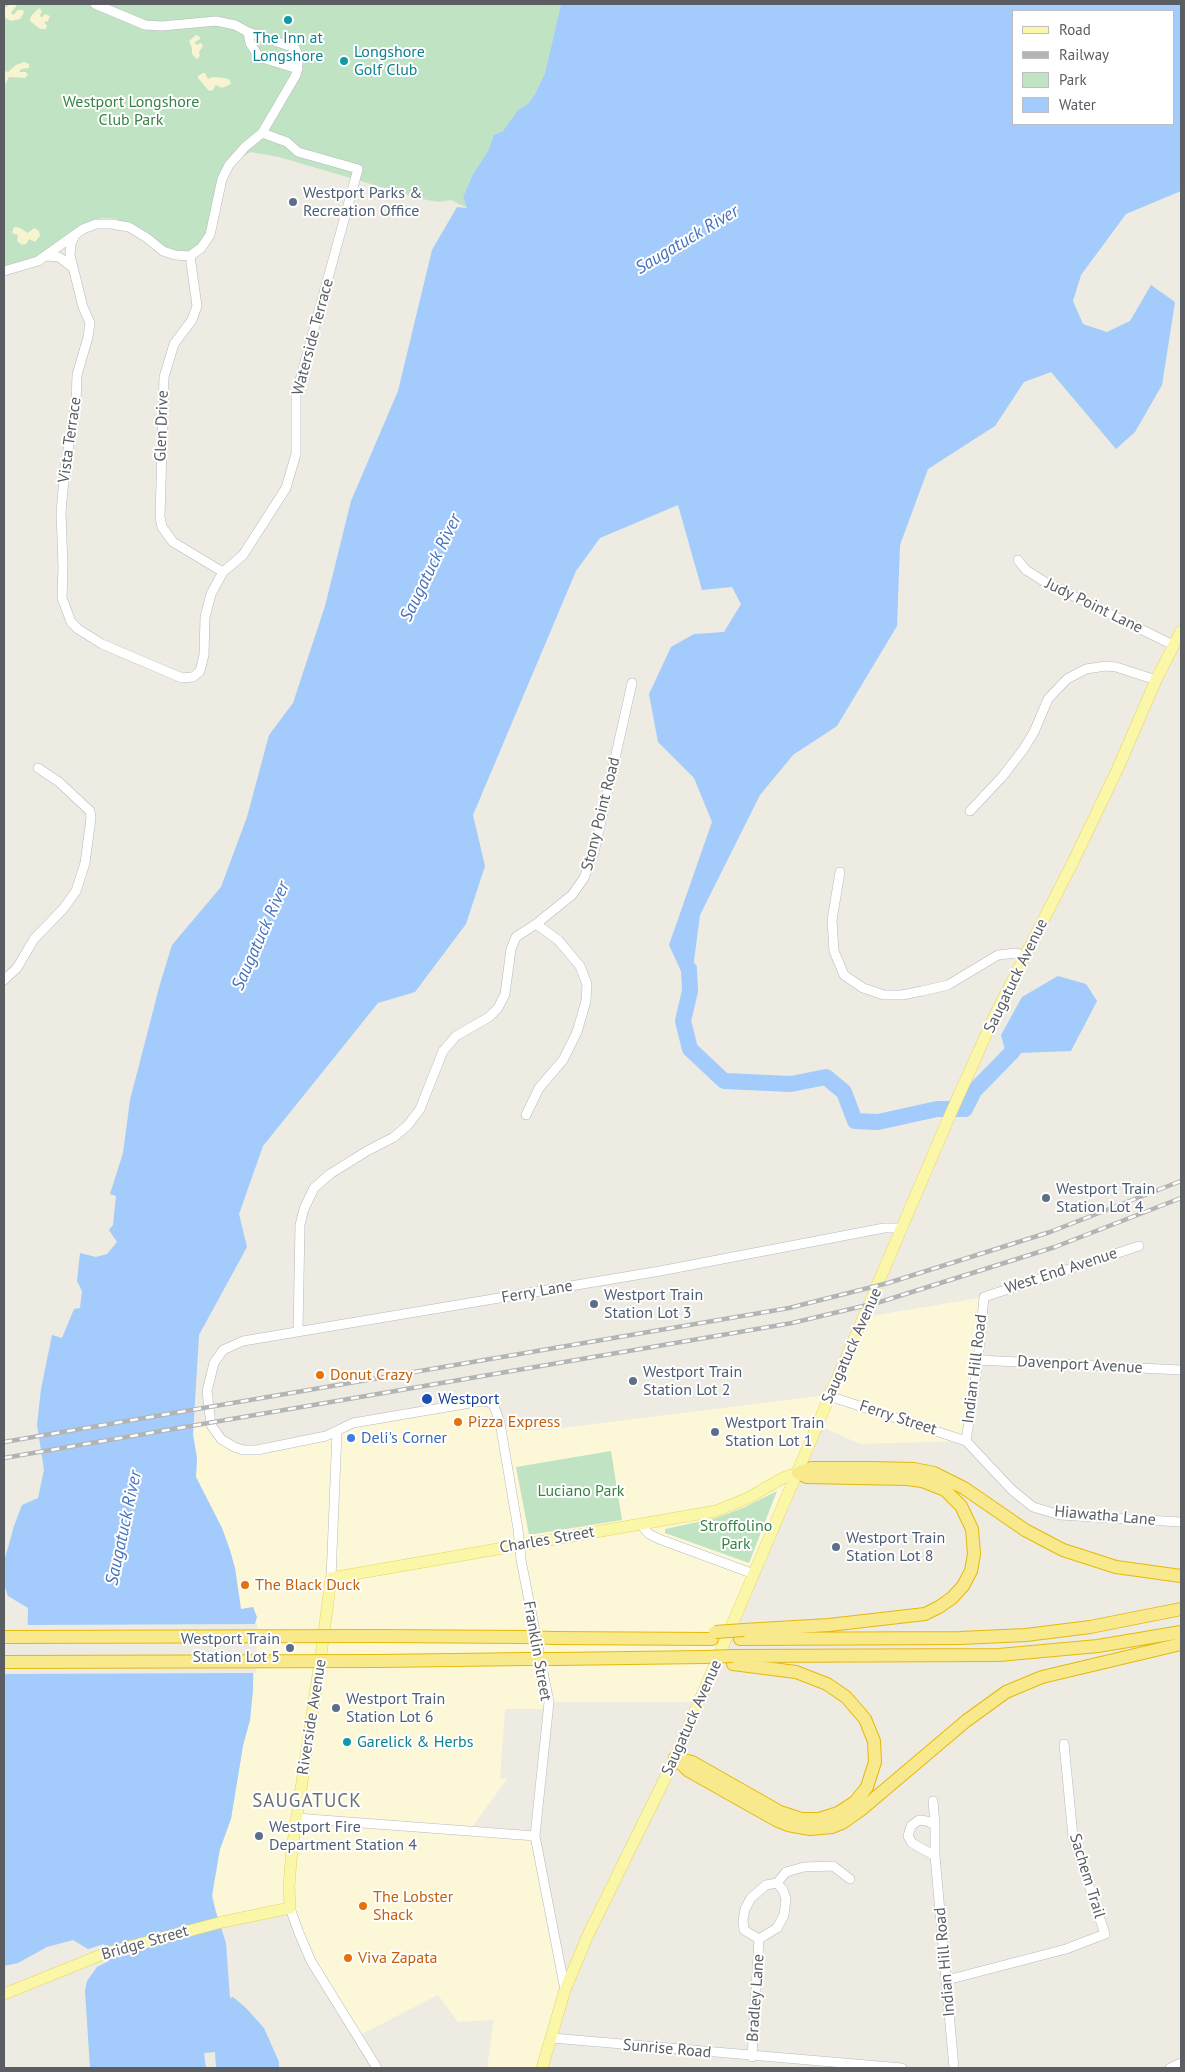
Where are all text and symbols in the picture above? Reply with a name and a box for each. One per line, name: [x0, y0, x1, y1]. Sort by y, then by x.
legend: [1012, 10, 1175, 125]
marker: The Inn at Longshore: [282, 14, 294, 26]
text: Road: [1059, 20, 1091, 39]
place label: The Inn at Longshore: [253, 28, 323, 66]
place label: Longshore Golf Club: [354, 42, 425, 80]
text: Railway: [1059, 45, 1109, 64]
marker: Longshore Golf Club: [338, 55, 350, 67]
text: Park: [1059, 70, 1087, 89]
park label: Westport Longshore Club Park: [63, 92, 199, 130]
text: Water: [1059, 95, 1096, 114]
place label: Westport Parks & Recreation Office: [303, 183, 422, 221]
marker: Westport Parks & Recreation Office: [287, 196, 299, 208]
water label: Saugatuck River: [631, 201, 743, 279]
street label: Waterside Terrace: [288, 276, 338, 398]
street label: Glen Drive: [151, 390, 173, 462]
street label: Vista Terrace: [54, 396, 86, 484]
water label: Saugatuck River: [396, 511, 466, 625]
street label: Judy Point Lane: [1042, 574, 1146, 638]
street label: Stony Point Road: [578, 755, 624, 873]
water label: Saugatuck River: [227, 878, 295, 994]
street label: Saugatuck Avenue: [980, 916, 1052, 1036]
place label: Westport Train Station Lot 4: [1056, 1179, 1155, 1217]
marker: Westport Train Station Lot 4: [1040, 1192, 1052, 1204]
street label: West End Avenue: [1002, 1244, 1120, 1298]
street label: Ferry Lane: [500, 1276, 574, 1308]
place label: Westport Train Station Lot 3: [604, 1285, 703, 1323]
street label: Saugatuck Avenue: [818, 1285, 886, 1407]
marker: Westport Train Station Lot 3: [588, 1298, 600, 1310]
street label: Indian Hill Road: [959, 1313, 991, 1425]
street label: Davenport Avenue: [1017, 1352, 1143, 1378]
place label: Westport Train Station Lot 2: [643, 1362, 742, 1400]
place label: Donut Crazy: [330, 1365, 413, 1385]
marker: Donut Crazy: [314, 1369, 326, 1381]
marker: Westport Train Station Lot 2: [627, 1375, 639, 1387]
place label: Westport: [438, 1389, 499, 1409]
marker: Westport: [420, 1392, 434, 1406]
street label: Ferry Street: [857, 1397, 939, 1439]
place label: Pizza Express: [468, 1412, 560, 1432]
place label: Westport Train Station Lot 1: [725, 1413, 824, 1451]
marker: Pizza Express: [452, 1416, 464, 1428]
marker: Westport Train Station Lot 1: [709, 1426, 721, 1438]
place label: Deli's Corner: [361, 1428, 447, 1448]
marker: Deli's Corner: [345, 1432, 357, 1444]
water label: Saugatuck River: [101, 1469, 147, 1587]
park label: Luciano Park: [537, 1481, 625, 1501]
street label: Hiawatha Lane: [1053, 1502, 1157, 1530]
park label: Stroffolino Park: [700, 1516, 772, 1554]
street label: Charles Street: [498, 1522, 596, 1558]
place label: Westport Train Station Lot 8: [846, 1528, 945, 1566]
marker: Westport Train Station Lot 8: [830, 1541, 842, 1553]
place label: The Black Duck: [255, 1575, 360, 1595]
marker: The Black Duck: [239, 1579, 251, 1591]
street label: Franklin Street: [519, 1600, 555, 1702]
place label: Westport Train Station Lot 5: [181, 1629, 280, 1667]
marker: Westport Train Station Lot 5: [284, 1642, 296, 1654]
street label: Saugatuck Avenue: [658, 1657, 726, 1779]
street label: Riverside Avenue: [293, 1658, 331, 1776]
place label: Westport Train Station Lot 6: [346, 1689, 445, 1727]
marker: Westport Train Station Lot 6: [330, 1702, 342, 1714]
place label: Garelick & Herbs: [357, 1732, 473, 1752]
marker: Garelick & Herbs: [341, 1736, 353, 1748]
district label: SAUGATUCK: [251, 1791, 363, 1813]
place label: Westport Fire Department Station 4: [269, 1817, 417, 1855]
marker: Westport Fire Department Station 4: [253, 1830, 265, 1842]
street label: Sachem Trail: [1065, 1831, 1109, 1921]
place label: The Lobster Shack: [373, 1887, 453, 1925]
marker: The Lobster Shack: [357, 1900, 369, 1912]
street label: Indian Hill Road: [931, 1906, 959, 2018]
street label: Bridge Street: [99, 1921, 191, 1965]
place label: Viva Zapata: [358, 1948, 438, 1968]
marker: Viva Zapata: [342, 1952, 354, 1964]
street label: Bradley Lane: [743, 1953, 769, 2043]
street label: Sunrise Road: [622, 2036, 712, 2062]

